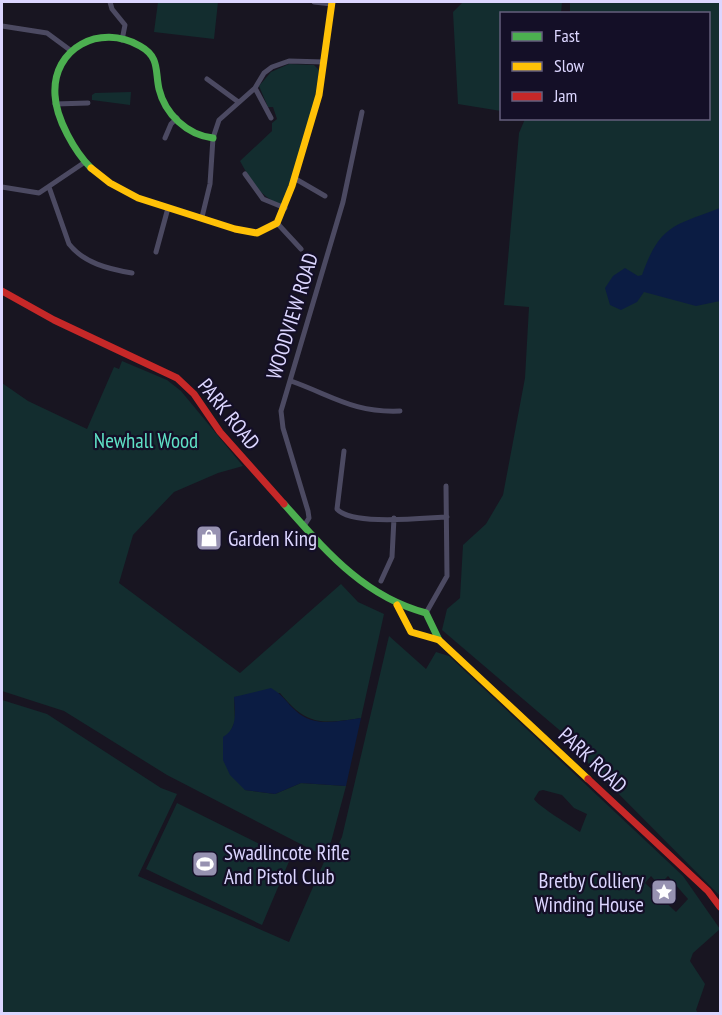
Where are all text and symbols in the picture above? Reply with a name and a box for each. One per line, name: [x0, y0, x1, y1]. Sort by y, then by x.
legend: [500, 12, 710, 120]
text: Fast: [554, 24, 580, 47]
text: Slow: [554, 54, 585, 77]
text: Jam: [553, 84, 577, 107]
street label: WOODVIEW ROAD: [260, 250, 324, 382]
street label: PARK ROAD: [192, 373, 266, 455]
park label: Newhall Wood: [94, 427, 198, 454]
shop icon: Garden King: [194, 523, 224, 553]
place label: Garden King: [228, 525, 317, 552]
street label: PARK ROAD: [553, 721, 633, 799]
place label: Swadlincote Rifle And Pistol Club: [224, 839, 350, 890]
sports icon: Swadlincote Rifle And Pistol Club: [190, 849, 220, 879]
place label: Bretby Colliery Winding House: [535, 867, 644, 918]
place icon: Bretby Colliery Winding House: [649, 877, 679, 907]

